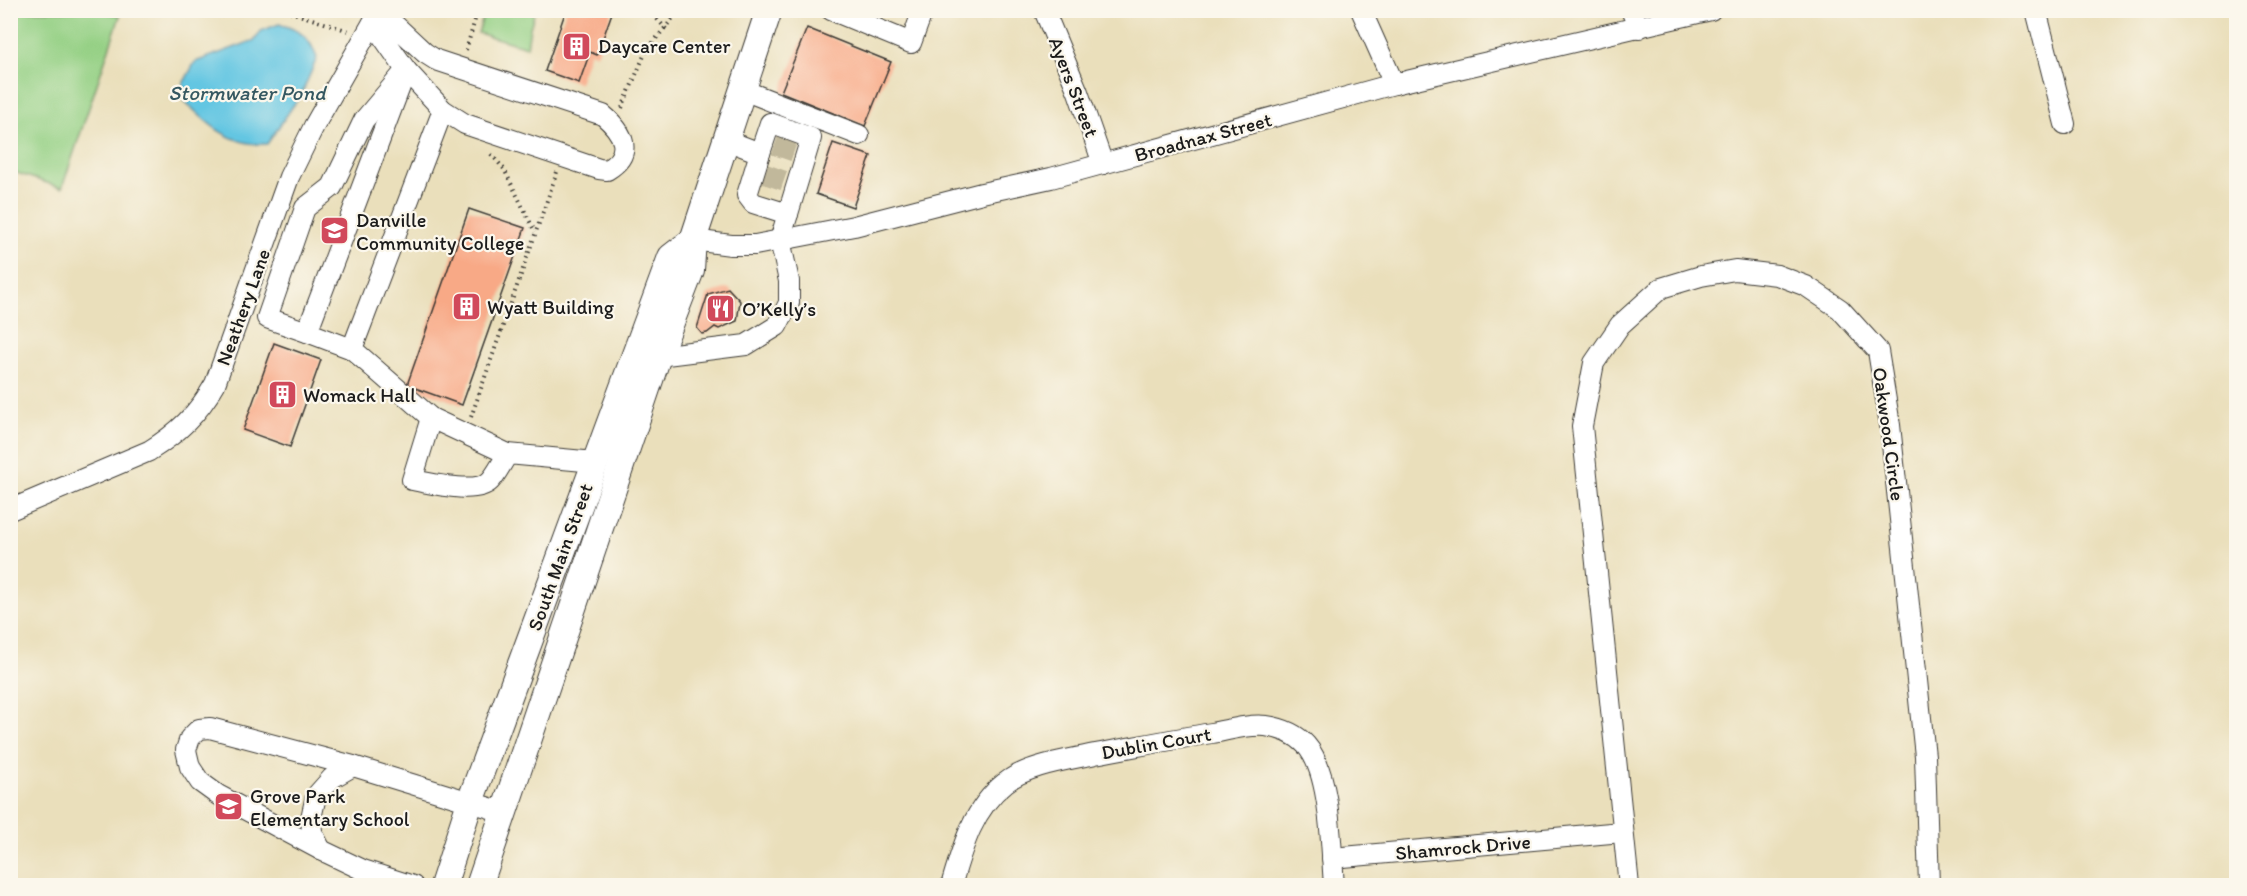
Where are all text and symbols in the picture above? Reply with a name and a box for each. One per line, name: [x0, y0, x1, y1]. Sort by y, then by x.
building icon: Daycare Center: [561, 30, 593, 62]
place label: Daycare Center: [598, 34, 731, 58]
street label: Ayers Street: [1044, 34, 1104, 140]
water label: Stormwater Pond: [169, 80, 327, 105]
street label: Broadnax Street: [1132, 107, 1274, 167]
place label: Danville Community College: [356, 208, 524, 255]
school or university icon: Danville Community College: [319, 215, 351, 247]
street label: Neathery Lane: [211, 245, 275, 369]
building icon: Wyatt Building: [450, 291, 482, 323]
restaurant icon: O’Kelly’s: [705, 293, 737, 325]
place label: Wyatt Building: [487, 295, 615, 319]
place label: O’Kelly’s: [742, 297, 816, 321]
street label: Oakwood Circle: [1868, 366, 1910, 502]
building icon: Womack Hall: [266, 379, 298, 411]
place label: Womack Hall: [303, 383, 416, 407]
street label: South Main Street: [522, 480, 598, 634]
street label: Dublin Court: [1099, 721, 1213, 764]
place label: Grove Park Elementary School: [250, 784, 410, 831]
school or university icon: Grove Park Elementary School: [213, 791, 245, 823]
street label: Shamrock Drive: [1394, 829, 1532, 865]

